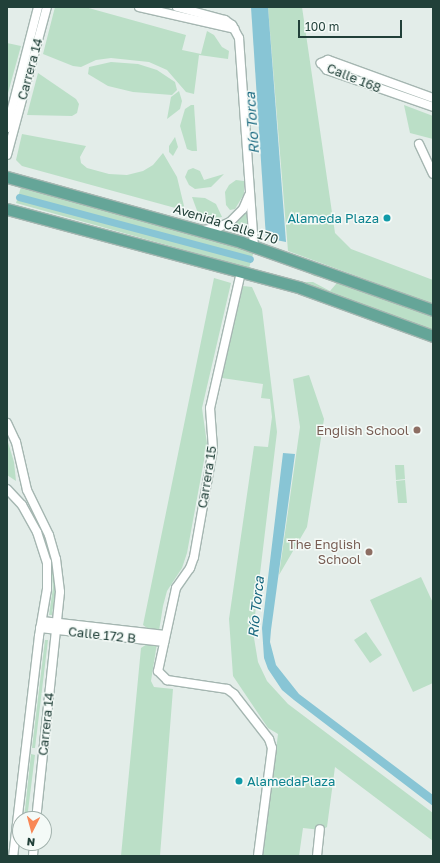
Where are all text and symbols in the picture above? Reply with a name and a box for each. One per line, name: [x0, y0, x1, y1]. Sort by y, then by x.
scale bar: [300, 12, 404, 38]
text: 100 m: [305, 19, 339, 34]
street label: Carrera 14: [14, 36, 46, 102]
street label: Calle 168: [325, 60, 383, 96]
water label: Río Torca: [241, 92, 263, 154]
street label: Avenida Calle 170: [172, 201, 280, 247]
place label: Alameda Plaza: [287, 210, 379, 226]
marker: Alameda Plaza: [382, 213, 392, 223]
place label: English School: [316, 422, 409, 438]
marker: English School: [412, 425, 422, 435]
street label: Carrera 15: [194, 445, 220, 509]
place label: The English School: [288, 537, 361, 568]
marker: The English School: [364, 547, 374, 557]
water label: Río Torca: [244, 575, 268, 639]
street label: Calle 172 B: [67, 624, 137, 646]
street label: Carrera 14: [35, 692, 57, 756]
place label: AlamedaPlaza: [247, 773, 335, 789]
marker: AlamedaPlaza: [234, 776, 244, 786]
north arrow: [12, 811, 52, 851]
text: N: [26, 836, 36, 849]

